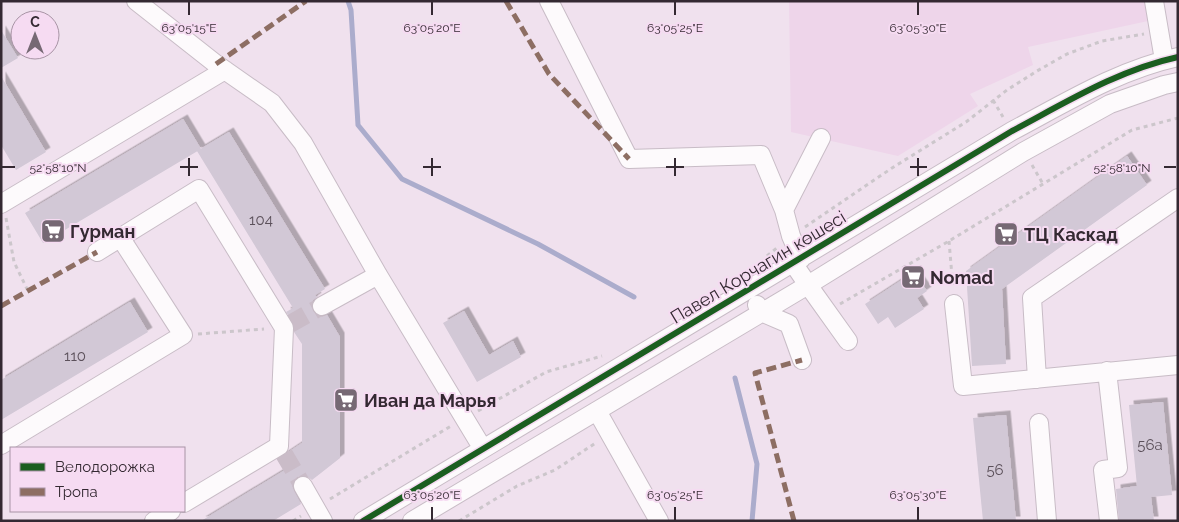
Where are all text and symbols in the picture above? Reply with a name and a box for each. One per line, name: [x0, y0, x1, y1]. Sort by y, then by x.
north arrow: [10, 10, 60, 60]
text: С: [30, 14, 40, 30]
text: 63°05'15"E: [161, 21, 217, 35]
text: 63°05'20"E: [404, 21, 460, 35]
text: 63°05'25"E: [647, 21, 703, 35]
text: 63°05'30"E: [889, 21, 947, 35]
text: 52°58'10"N: [30, 161, 86, 175]
text: 52°58'10"N: [1094, 161, 1150, 175]
street label: Павел Корчагин көшесі: [667, 206, 849, 328]
house number: 104: [249, 211, 273, 229]
supermarket icon: Гурман: [40, 218, 66, 244]
place label: Гурман: [70, 221, 135, 242]
supermarket icon: ТЦ Каскад: [993, 221, 1019, 247]
place label: ТЦ Каскад: [1024, 224, 1118, 245]
supermarket icon: Nomad: [900, 264, 926, 290]
place label: Nomad: [930, 267, 993, 288]
house number: 110: [64, 347, 86, 365]
supermarket icon: Иван да Марья: [333, 387, 359, 413]
place label: Иван да Марья: [364, 390, 496, 411]
house number: 56а: [1137, 436, 1163, 454]
legend: [10, 447, 185, 512]
text: Велодорожка: [55, 458, 155, 476]
house number: 56: [986, 461, 1004, 479]
text: Тропа: [55, 483, 98, 501]
text: 63°05'20"E: [404, 488, 460, 502]
text: 63°05'25"E: [647, 488, 703, 502]
text: 63°05'30"E: [889, 488, 947, 502]

